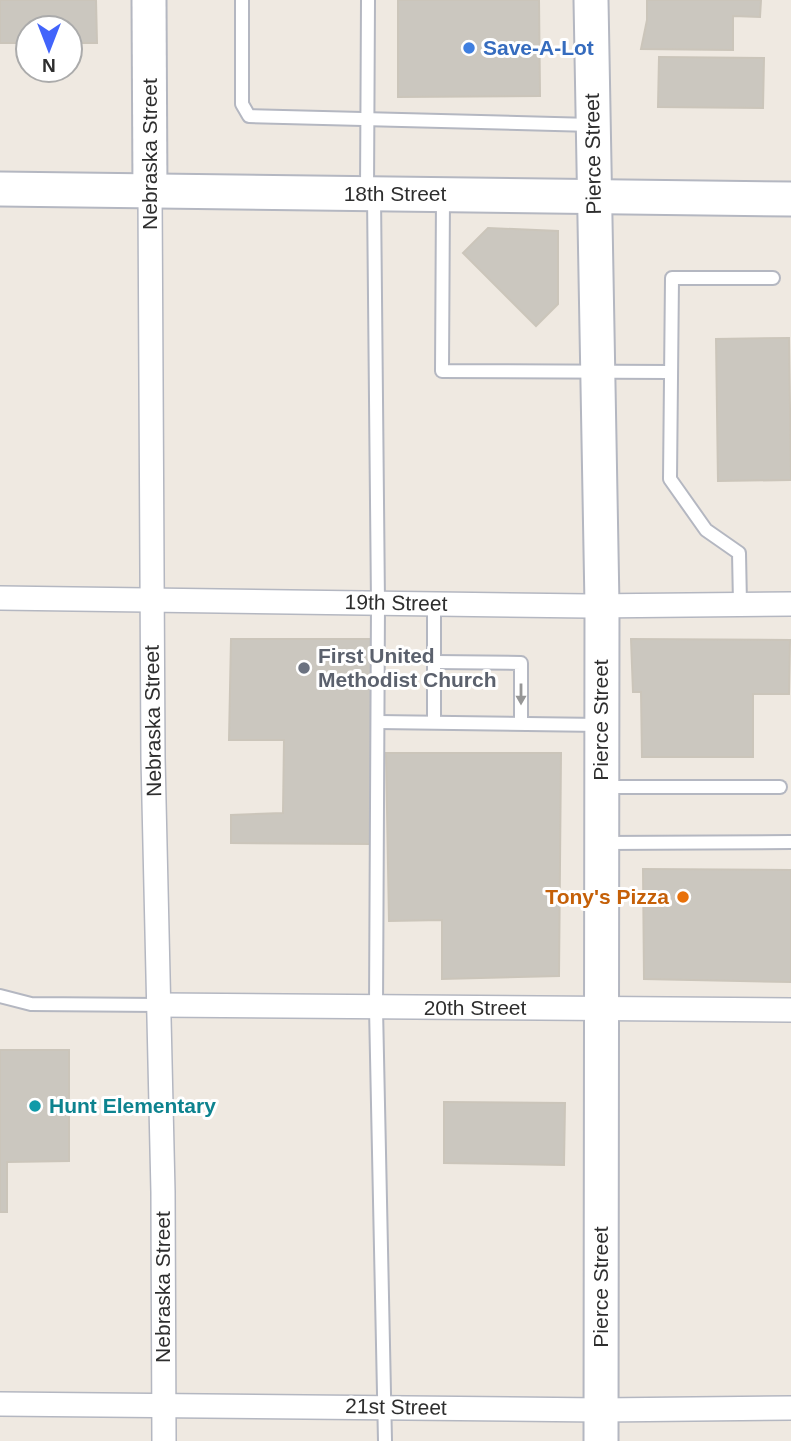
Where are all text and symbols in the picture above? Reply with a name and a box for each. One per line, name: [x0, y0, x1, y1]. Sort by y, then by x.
north arrow: [14, 14, 84, 84]
place label: Save-A-Lot: [483, 36, 594, 59]
marker: Save-A-Lot: [461, 40, 477, 56]
text: N: [42, 55, 56, 76]
street label: Nebraska Street: [138, 78, 161, 230]
street label: Pierce Street: [580, 93, 605, 215]
street label: 18th Street: [344, 182, 447, 205]
street label: 19th Street: [344, 590, 448, 615]
place label: First United Methodist Church: [318, 644, 497, 691]
street label: Nebraska Street: [140, 645, 165, 797]
street label: Pierce Street: [589, 659, 612, 781]
marker: First United Methodist Church: [296, 660, 312, 676]
one-way arrow: [515, 683, 527, 705]
place label: Tony's Pizza: [545, 885, 669, 908]
marker: Tony's Pizza: [675, 889, 691, 905]
street label: 20th Street: [424, 996, 527, 1019]
place label: Hunt Elementary: [49, 1094, 216, 1117]
marker: Hunt Elementary: [27, 1098, 43, 1114]
street label: Nebraska Street: [151, 1211, 174, 1363]
street label: Pierce Street: [589, 1226, 612, 1348]
street label: 21st Street: [345, 1394, 447, 1419]

